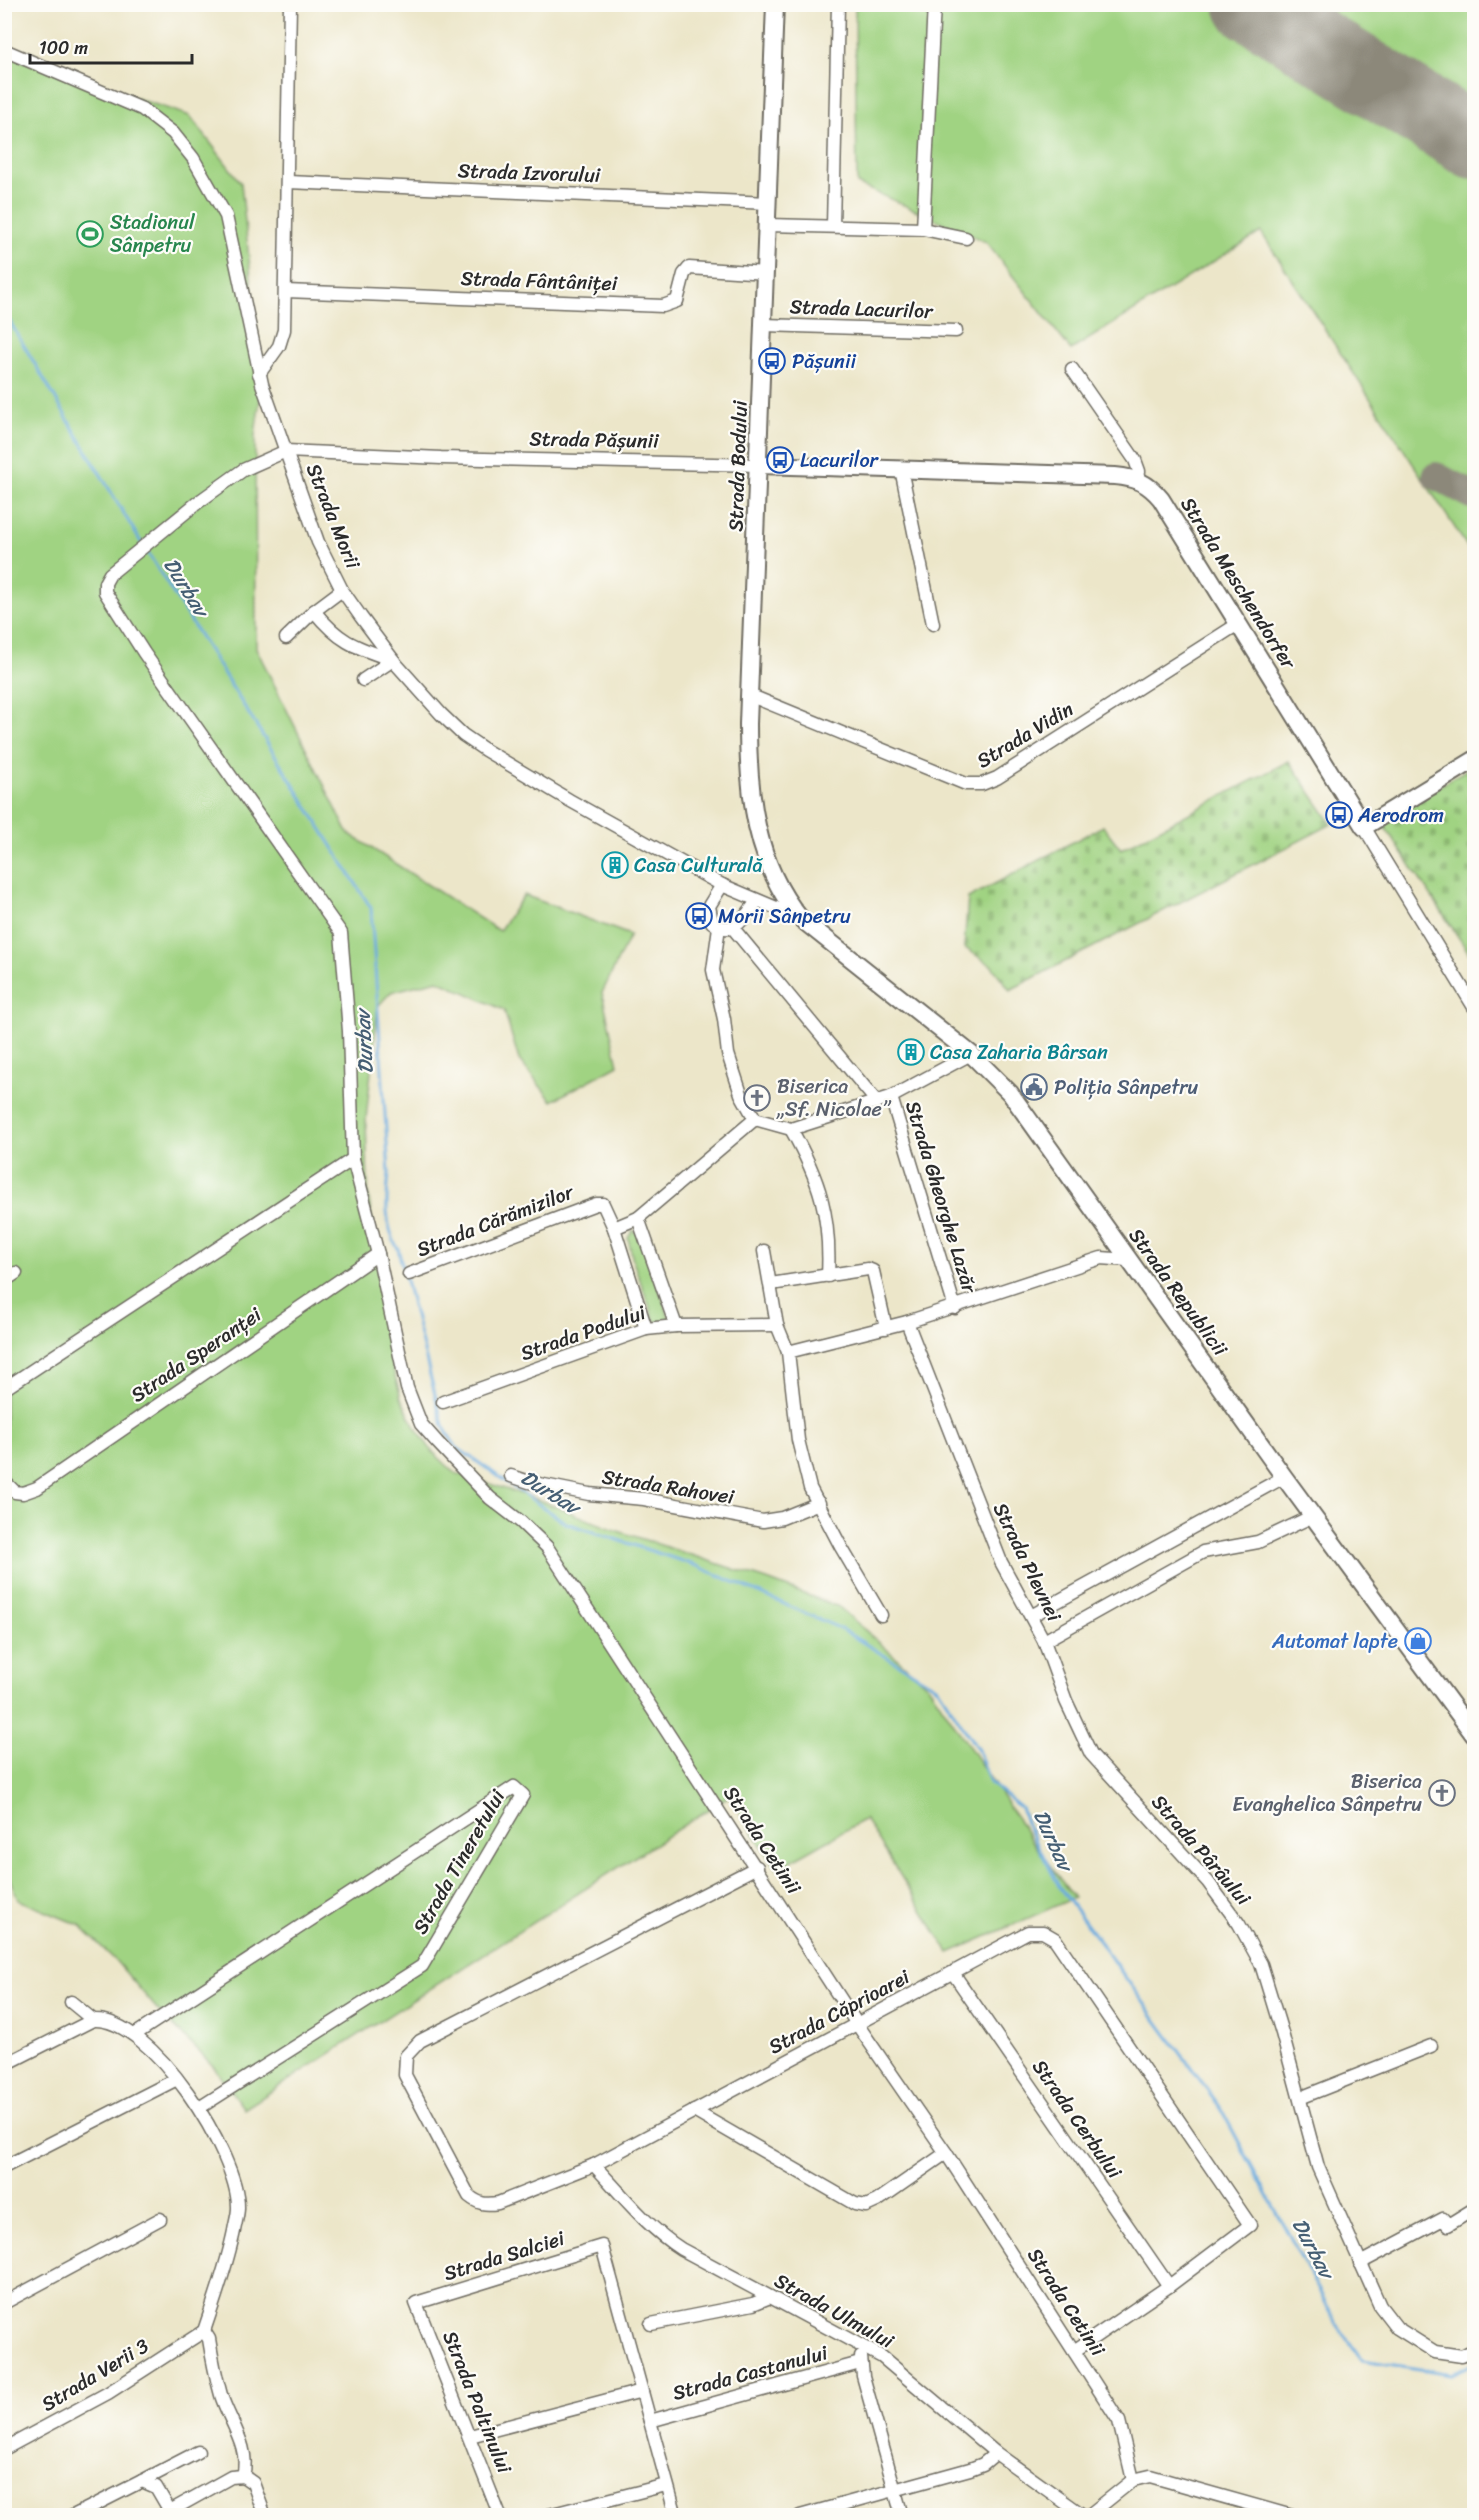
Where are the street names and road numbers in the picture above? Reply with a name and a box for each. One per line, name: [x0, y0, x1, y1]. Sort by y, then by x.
street label: Strada Izvorului: [457, 153, 601, 193]
street label: Strada Fântâniței: [460, 261, 618, 301]
street label: Strada Lacurilor: [789, 289, 935, 329]
street label: Strada Bodului: [718, 399, 758, 532]
street label: Strada Pășunii: [529, 421, 660, 459]
street label: Strada Morii: [296, 458, 371, 575]
street label: Strada Meschendorfer: [1171, 490, 1306, 678]
street label: Strada Vidin: [970, 692, 1081, 778]
street label: Strada Gheorghe Lazăr: [895, 1097, 987, 1298]
street label: Strada Cărămizilor: [411, 1174, 580, 1267]
street label: Strada Republicii: [1119, 1221, 1237, 1365]
street label: Strada Podului: [516, 1295, 651, 1371]
street label: Strada Speranței: [123, 1298, 269, 1412]
street label: Strada Rahovei: [599, 1459, 737, 1515]
street label: Strada Plevnei: [983, 1496, 1072, 1629]
street label: Strada Cetinii: [714, 1779, 811, 1902]
street label: Strada Tineretului: [403, 1782, 515, 1941]
street label: Strada Pârâului: [1142, 1786, 1261, 1915]
street label: Strada Căprioarei: [762, 1959, 917, 2064]
street label: Strada Cerbului: [1023, 2052, 1131, 2186]
street label: Strada Salciei: [439, 2221, 569, 2291]
street label: Strada Cetinii: [1018, 2241, 1115, 2364]
street label: Strada Ulmului: [768, 2264, 902, 2359]
street label: Strada Paltinului: [432, 2325, 522, 2480]
street label: Strada Verii 3: [34, 2329, 156, 2421]
street label: Strada Castanului: [669, 2335, 833, 2411]

